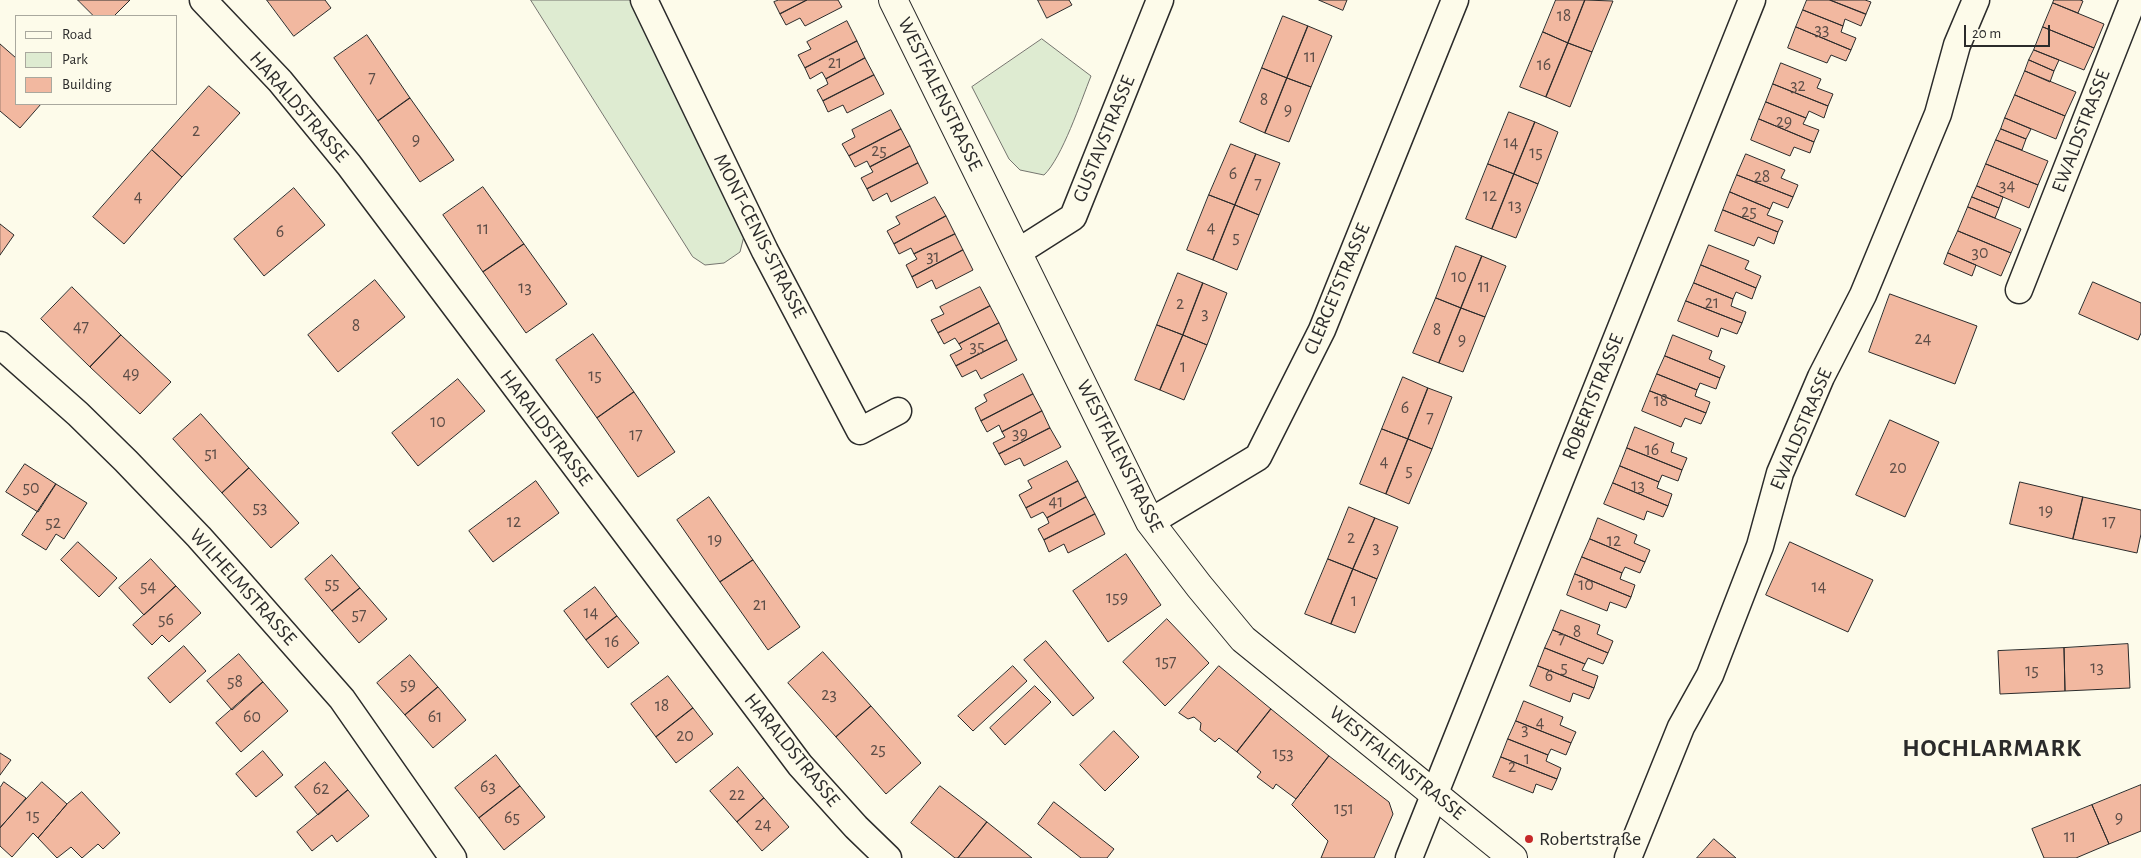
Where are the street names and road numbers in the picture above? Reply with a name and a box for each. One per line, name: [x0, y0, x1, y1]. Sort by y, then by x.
street label: WESTFALENSTRASSE: [892, 13, 988, 175]
street label: HARALDSTRASSE: [244, 47, 354, 167]
street label: EWALDSTRASSE: [2047, 66, 2115, 196]
street label: GUSTAVSTRASSE: [1068, 72, 1140, 206]
street label: MONT-CENIS-STRASSE: [708, 150, 812, 322]
street label: CLERGETSTRASSE: [1299, 220, 1375, 358]
street label: ROBERTSTRASSE: [1557, 330, 1629, 464]
street label: EWALDSTRASSE: [1765, 364, 1837, 494]
street label: HARALDSTRASSE: [495, 365, 597, 491]
street label: WESTFALENSTRASSE: [1071, 376, 1169, 536]
street label: WILHELMSTRASSE: [184, 524, 302, 650]
street label: HARALDSTRASSE: [739, 688, 845, 812]
street label: WESTFALENSTRASSE: [1324, 701, 1470, 825]

